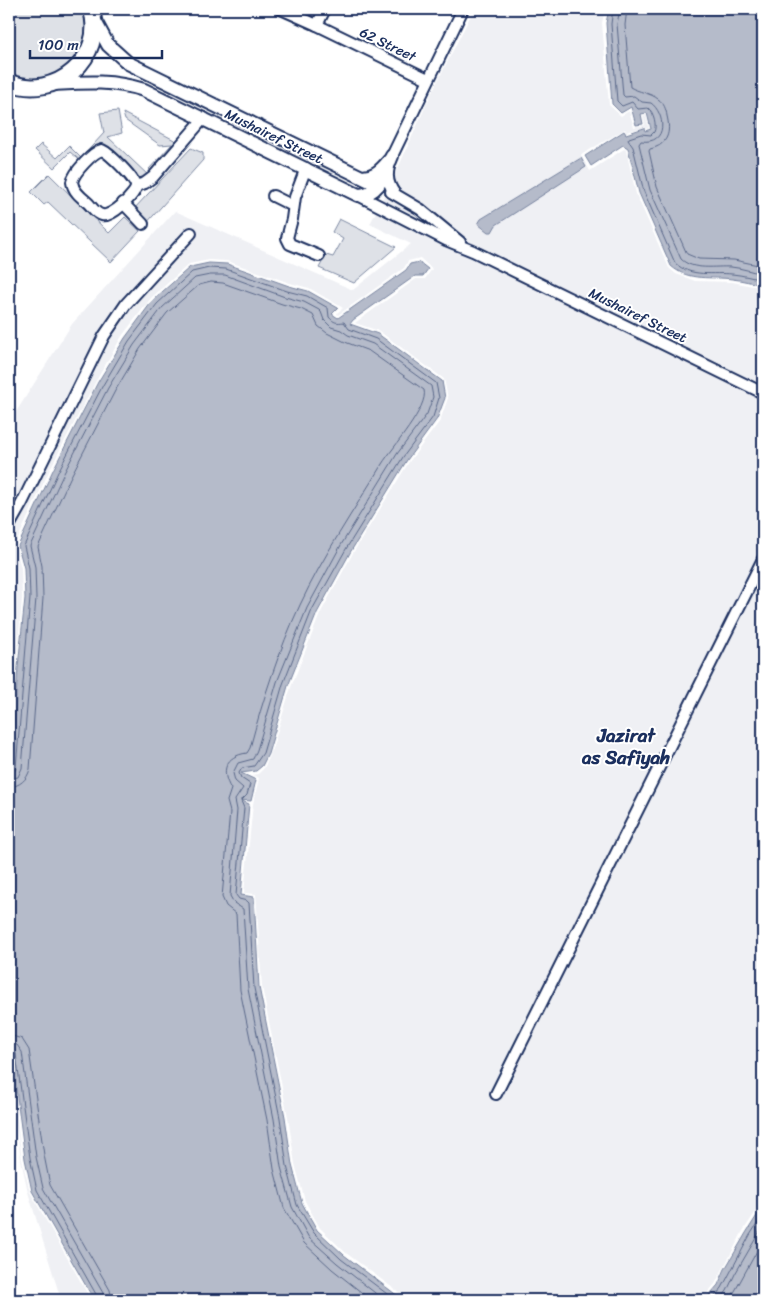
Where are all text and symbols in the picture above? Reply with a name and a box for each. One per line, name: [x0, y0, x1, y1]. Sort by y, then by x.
street label: 62 Street: [355, 20, 422, 70]
scale bar: [30, 28, 162, 60]
text: 100 m: [38, 32, 79, 58]
street label: Mushairef Street: [220, 102, 327, 171]
street label: Mushairef Street: [584, 281, 691, 350]
district label: Jazirat as Safiyah: [581, 719, 670, 774]

